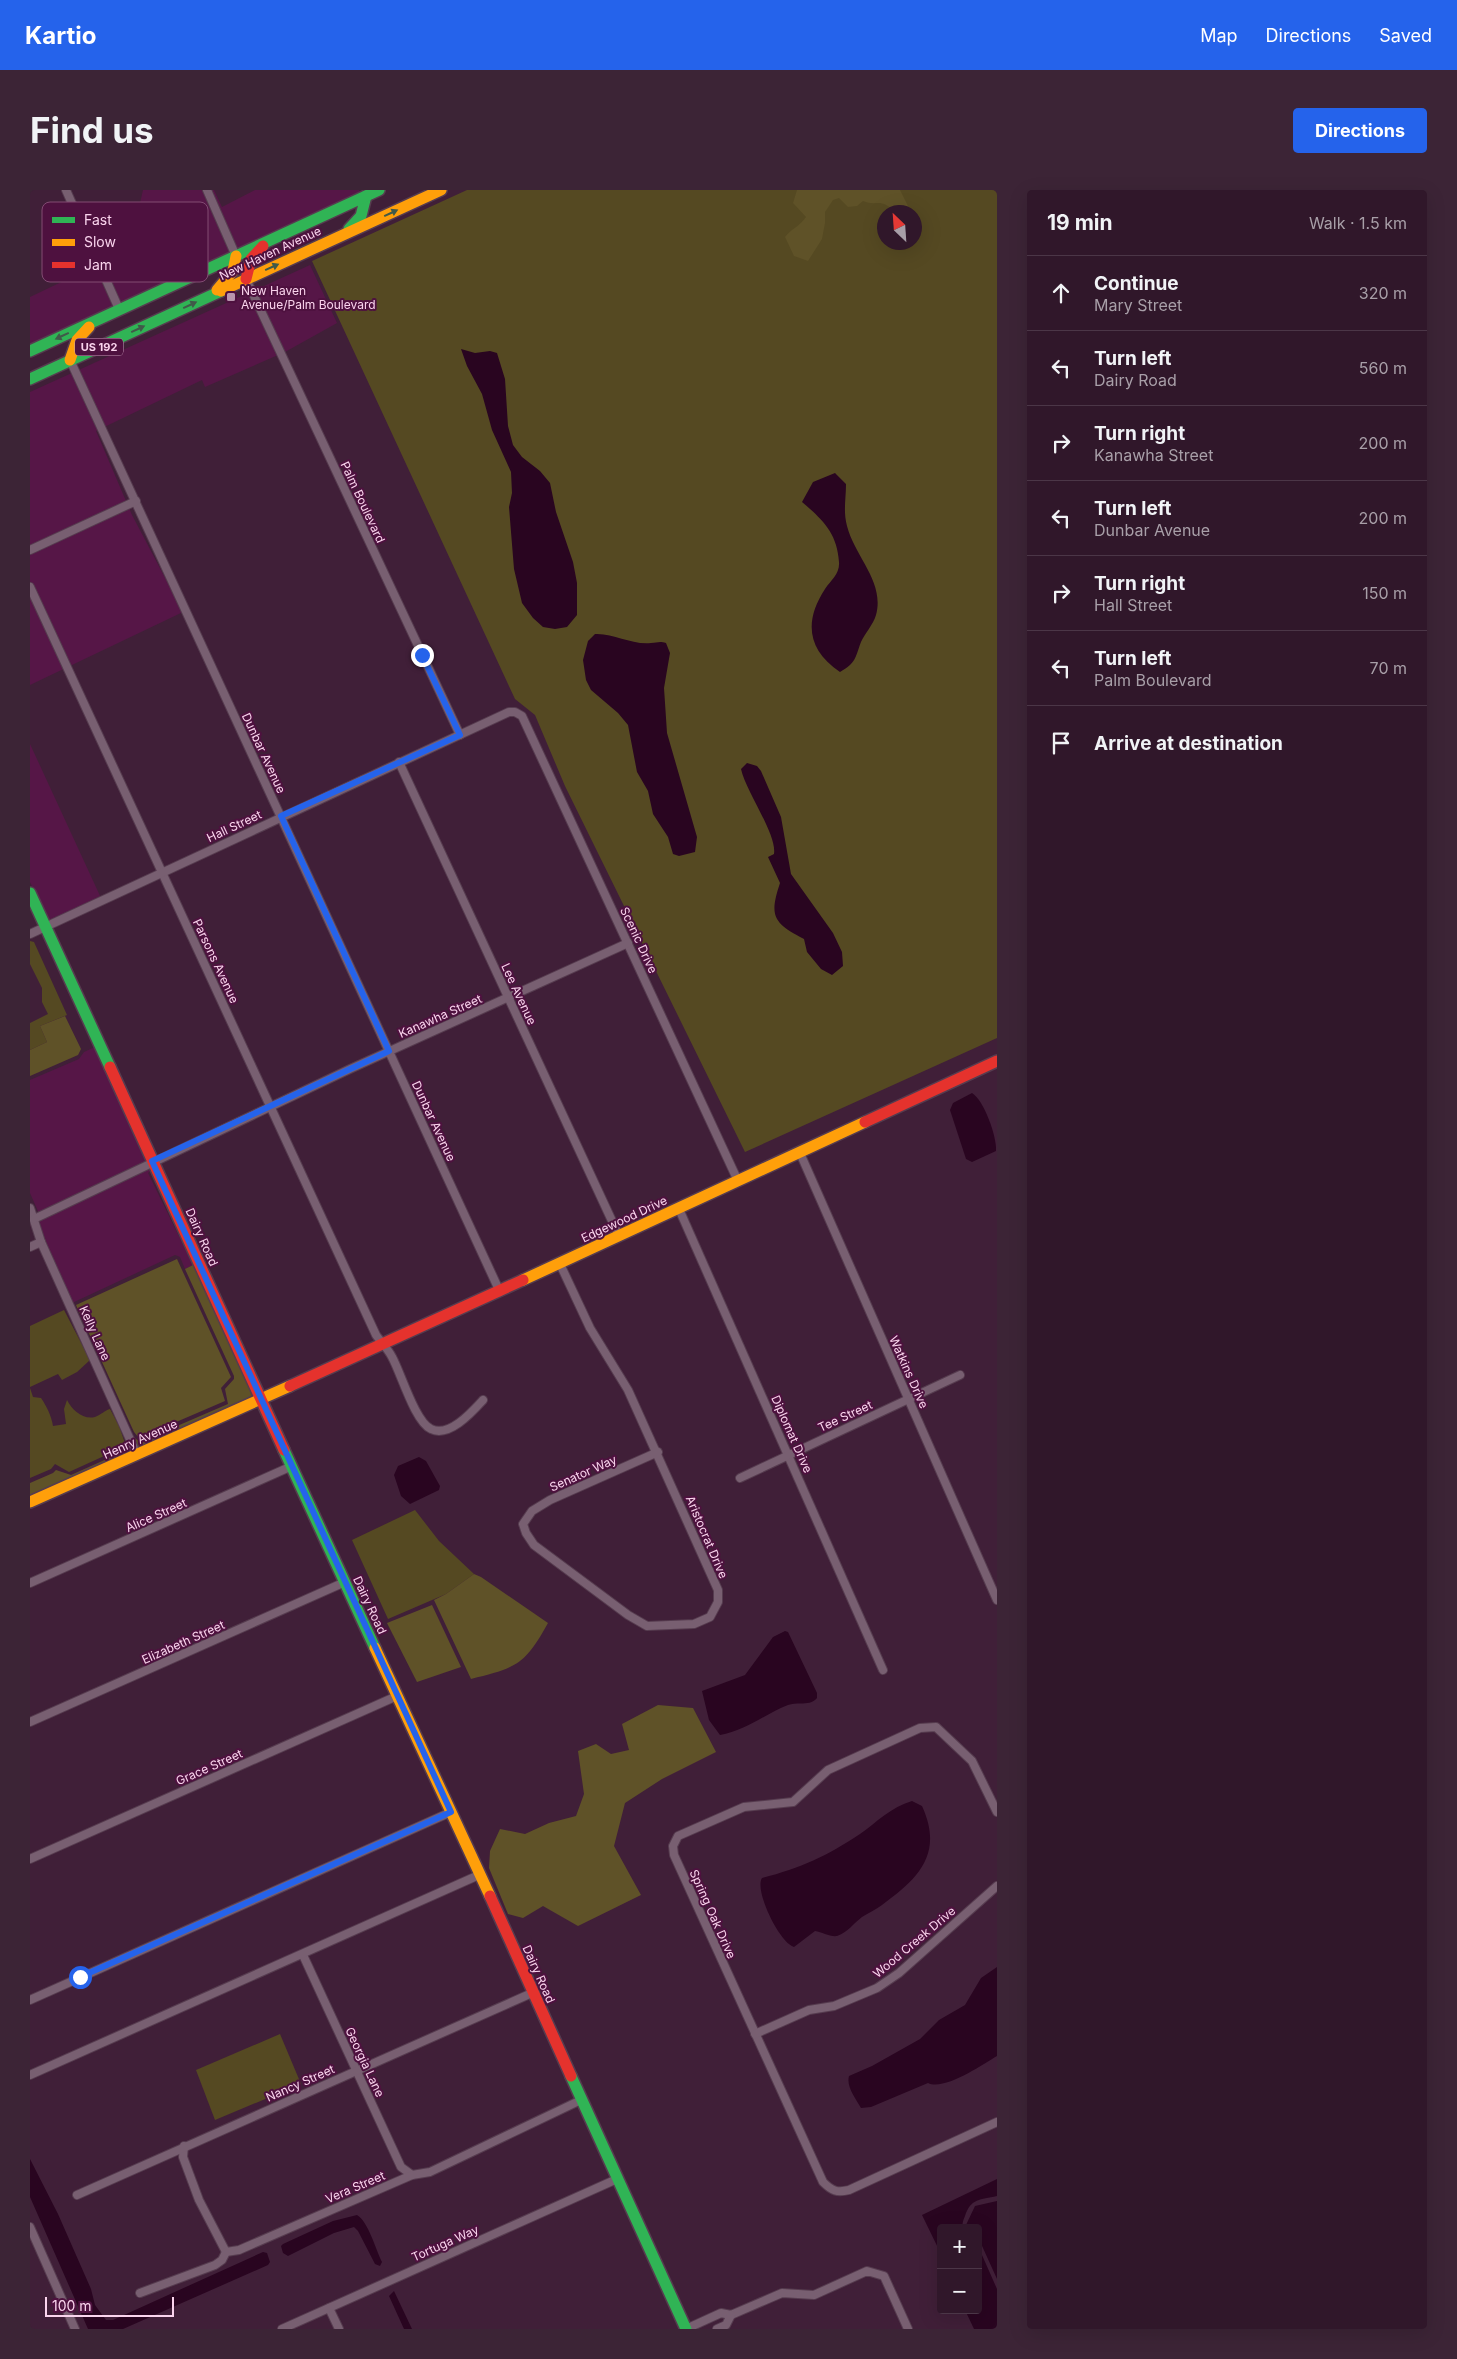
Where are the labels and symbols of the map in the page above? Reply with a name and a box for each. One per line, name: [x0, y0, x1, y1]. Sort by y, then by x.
legend: [42, 202, 208, 282]
north arrow: [877, 205, 922, 250]
one-way arrow: [384, 209, 398, 217]
text: Fast: [84, 211, 112, 228]
street label: New Haven Avenue: [217, 223, 323, 283]
text: Slow: [84, 233, 116, 250]
text: Jam: [84, 256, 112, 273]
one-way arrow: [265, 263, 279, 271]
place label: New Haven Avenue/Palm Boulevard: [241, 283, 376, 312]
marker: New Haven Avenue/Palm Boulevard: [225, 291, 237, 303]
one-way arrow: [183, 301, 197, 309]
one-way arrow: [131, 325, 145, 333]
one-way arrow: [55, 332, 69, 340]
road number: US 192: [75, 338, 123, 356]
street label: Palm Boulevard: [338, 459, 388, 545]
route end: [411, 644, 434, 667]
street label: Dunbar Avenue: [239, 710, 289, 796]
street label: Hall Street: [204, 807, 264, 845]
street label: Scenic Drive: [617, 904, 661, 976]
street label: Parsons Avenue: [190, 916, 242, 1006]
street label: Lee Avenue: [498, 961, 540, 1027]
street label: Kanawha Street: [396, 991, 484, 1041]
street label: Dunbar Avenue: [409, 1078, 459, 1164]
street label: Edgewood Drive: [579, 1193, 669, 1245]
street label: Dairy Road: [183, 1206, 221, 1268]
street label: Kelly Lane: [76, 1303, 114, 1363]
street label: Watkins Drive: [886, 1333, 932, 1411]
street label: Diplomat Drive: [768, 1393, 816, 1475]
street label: Tee Street: [816, 1397, 875, 1435]
street label: Henry Avenue: [100, 1416, 180, 1462]
street label: Senator Way: [547, 1451, 619, 1494]
street label: Aristocrat Drive: [683, 1493, 731, 1581]
street label: Alice Street: [123, 1495, 189, 1535]
street label: Dairy Road: [350, 1574, 390, 1636]
street label: Elizabeth Street: [139, 1617, 227, 1667]
street label: Grace Street: [173, 1746, 245, 1788]
street label: Spring Oak Drive: [687, 1867, 739, 1961]
street label: Wood Creek Drive: [870, 1903, 958, 1981]
street label: Dairy Road: [520, 1943, 558, 2005]
route start: [69, 1966, 92, 1989]
street label: Georgia Lane: [342, 2025, 388, 2099]
street label: Nancy Street: [263, 2061, 337, 2105]
street label: Vera Street: [323, 2168, 387, 2206]
street label: Tortuga Way: [409, 2221, 481, 2264]
scale bar: [45, 2294, 174, 2317]

